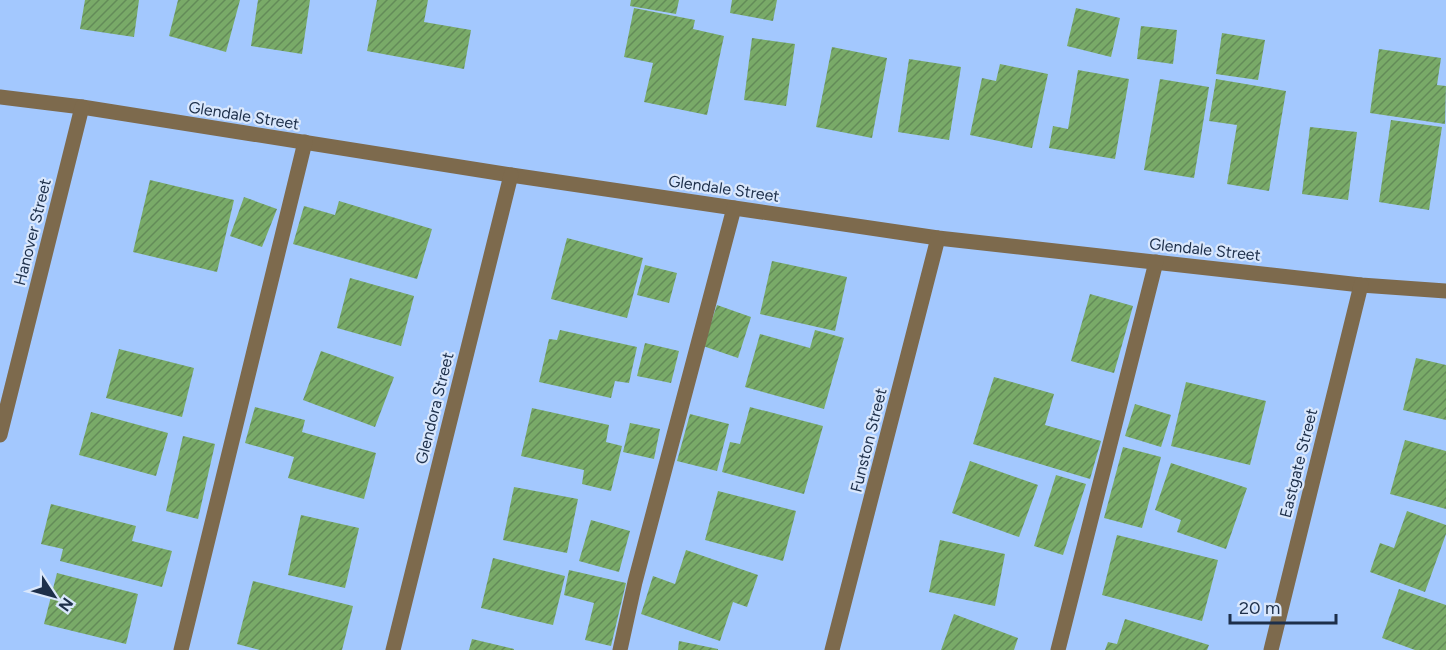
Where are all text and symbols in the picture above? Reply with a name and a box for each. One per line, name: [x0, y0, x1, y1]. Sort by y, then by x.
street label: Glendale Street: [187, 97, 301, 134]
street label: Glendale Street: [667, 171, 781, 206]
street label: Hanover Street: [10, 177, 55, 287]
street label: Glendale Street: [1148, 234, 1262, 265]
street label: Glendora Street: [411, 350, 458, 466]
street label: Funston Street: [846, 386, 891, 494]
street label: Eastgate Street: [1276, 406, 1321, 520]
north arrow: [24, 566, 84, 626]
scale bar: [1230, 587, 1336, 625]
text: N: [54, 594, 77, 615]
text: 20 m: [1239, 597, 1280, 619]

